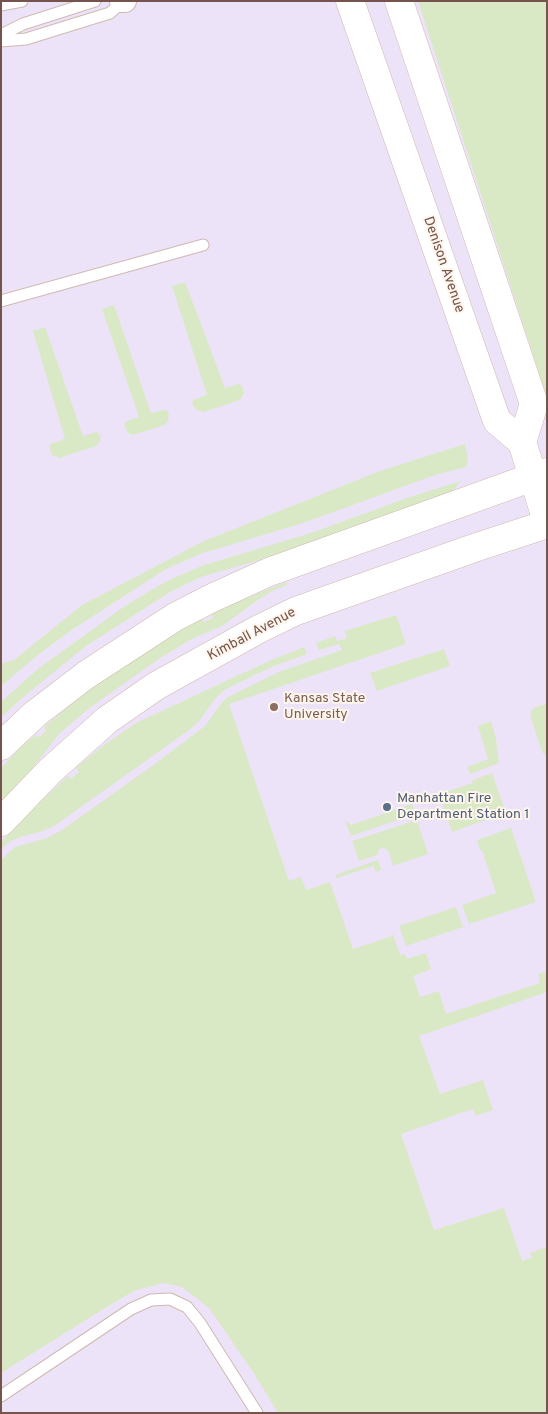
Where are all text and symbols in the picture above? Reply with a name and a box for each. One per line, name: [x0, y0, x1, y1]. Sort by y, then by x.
street label: Denison Avenue: [419, 215, 467, 315]
street label: Kimball Avenue: [205, 605, 299, 665]
place label: Kansas State University: [284, 691, 365, 724]
marker: Kansas State University: [268, 701, 280, 713]
place label: Manhattan Fire Department Station 1: [397, 791, 529, 824]
marker: Manhattan Fire Department Station 1: [381, 801, 393, 813]

